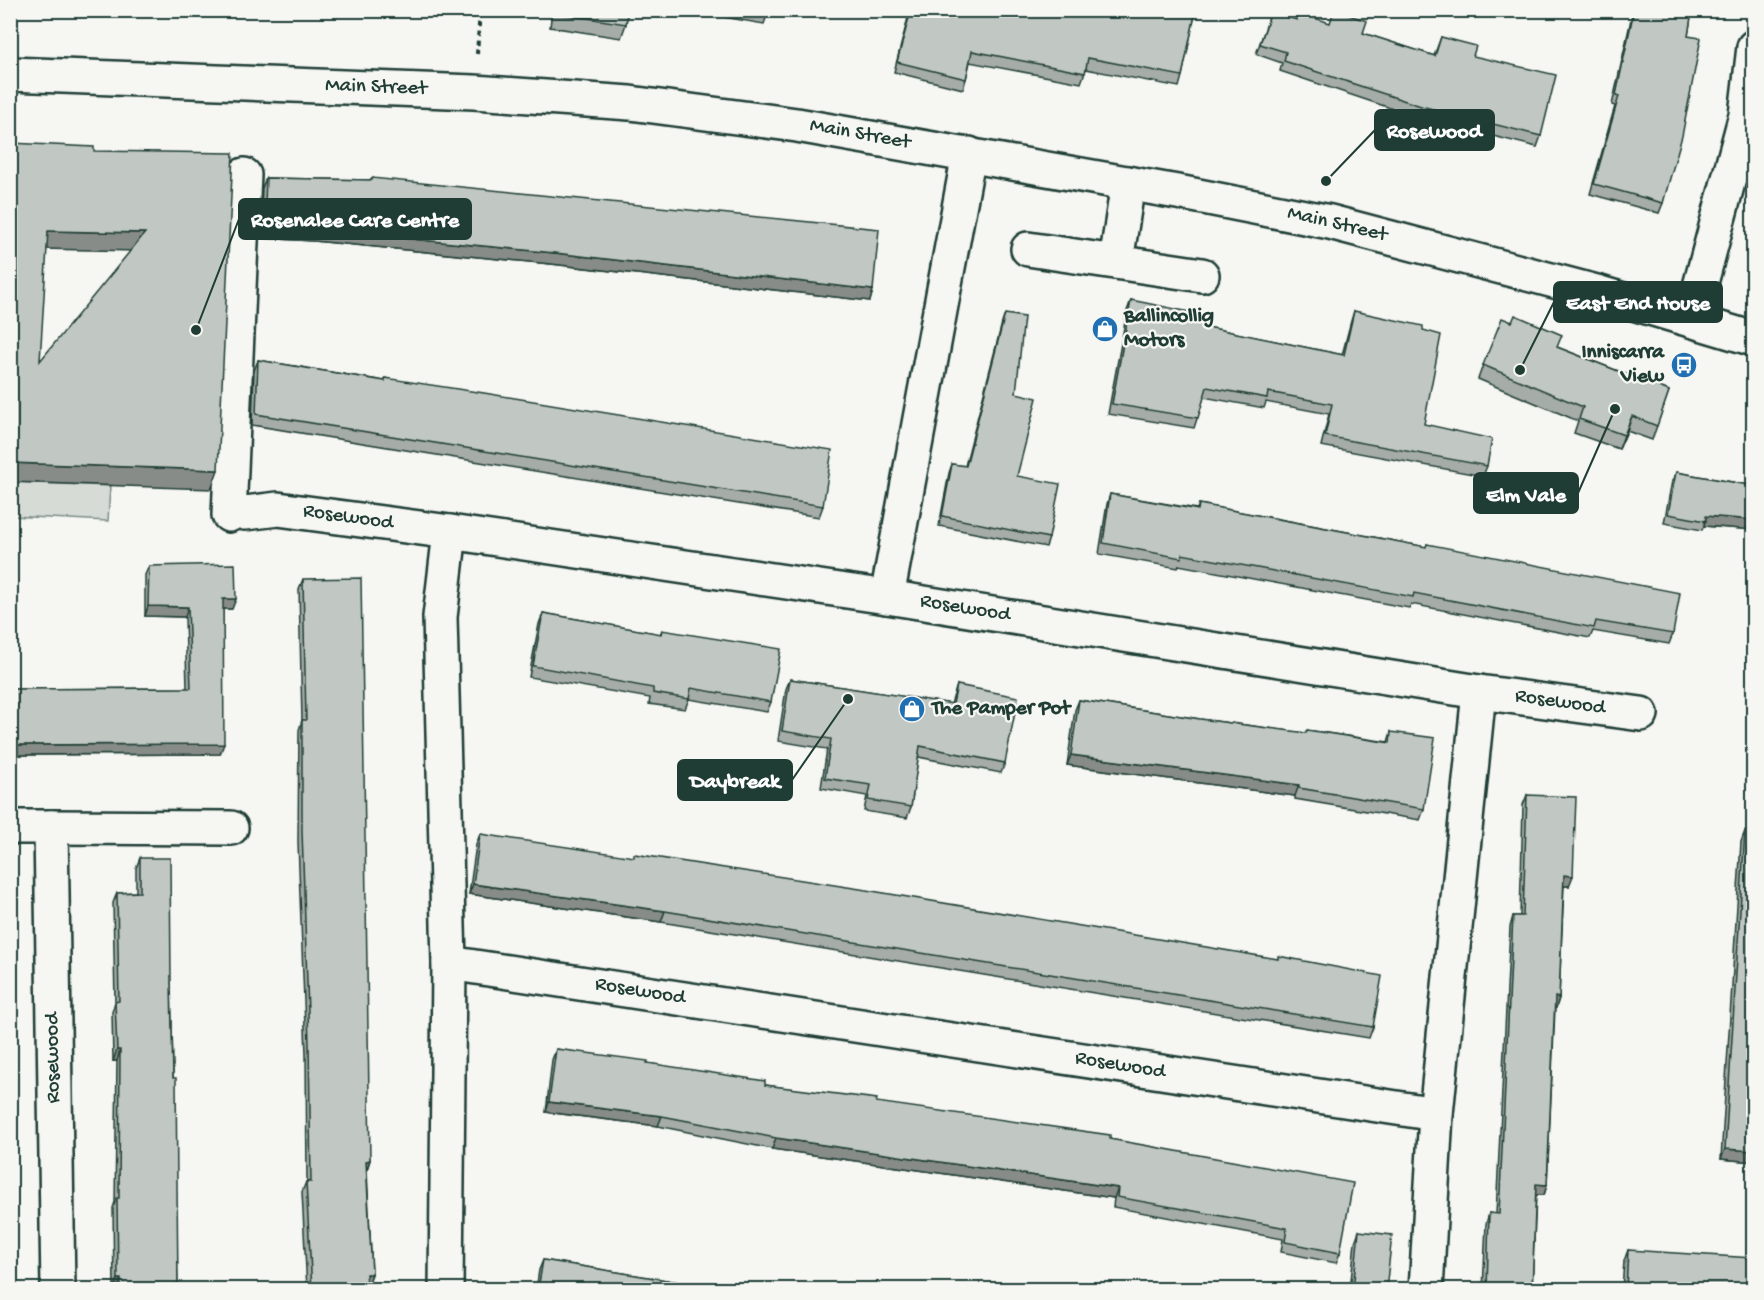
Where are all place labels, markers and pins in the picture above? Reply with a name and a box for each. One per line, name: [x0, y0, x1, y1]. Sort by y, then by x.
callout: Rosewood: [1375, 110, 1494, 150]
callout: Rosenalee Care Centre: [239, 199, 471, 239]
callout: East End House: [1554, 282, 1722, 322]
place label: Ballincollig Motors: [1123, 305, 1214, 354]
shop icon: Ballincollig Motors: [1090, 314, 1120, 344]
place label: Inniscarra View: [1581, 341, 1665, 390]
bus stop icon: Inniscarra View: [1669, 350, 1699, 380]
callout: Elm Vale: [1474, 473, 1578, 513]
shop icon: The Pamper Pot: [897, 694, 927, 724]
place label: The Pamper Pot: [930, 697, 1072, 722]
callout: Daybreak: [678, 760, 792, 800]

